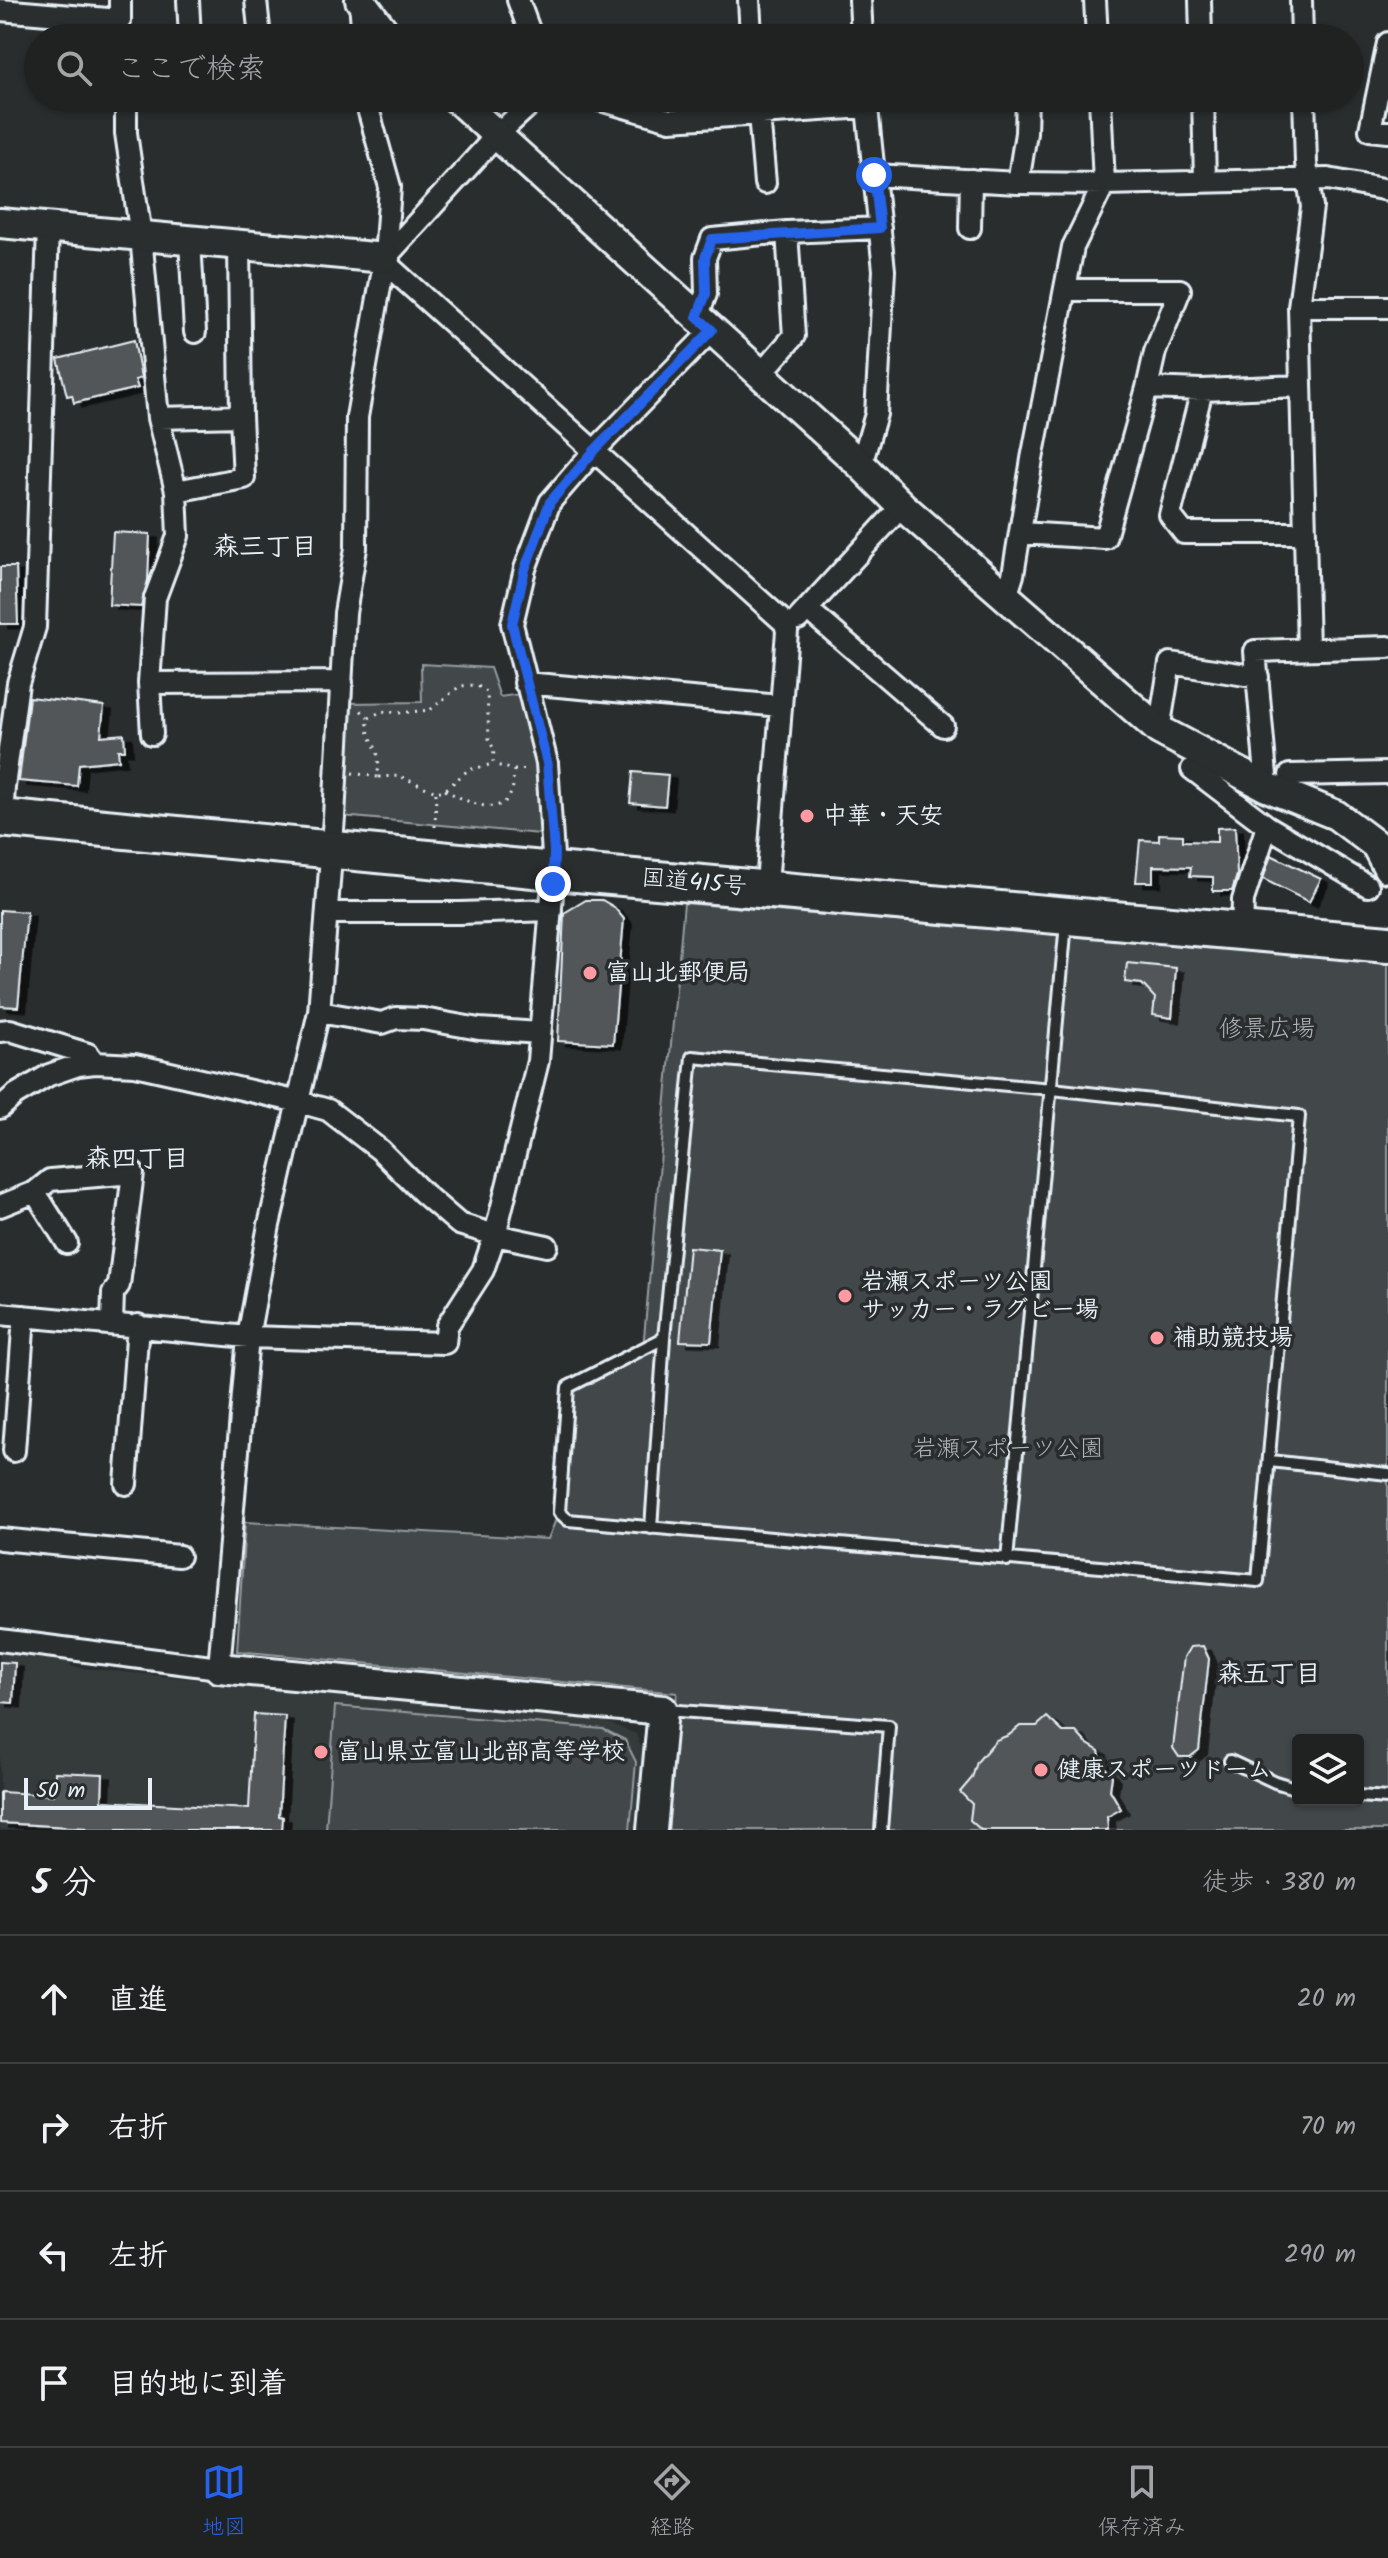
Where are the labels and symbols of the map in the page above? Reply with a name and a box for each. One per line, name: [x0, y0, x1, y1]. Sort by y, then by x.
route start: [856, 157, 892, 193]
district label: 森三丁目: [213, 527, 317, 569]
place label: 中華・天安: [823, 797, 943, 836]
marker: 中華・天安: [798, 807, 816, 825]
street label: 国道415号: [640, 859, 748, 907]
route end: [535, 866, 571, 902]
place label: 富山北郵便局: [606, 954, 750, 993]
marker: 富山北郵便局: [581, 964, 599, 982]
park label: 修景広場: [1219, 1010, 1315, 1049]
district label: 森四丁目: [85, 1139, 189, 1181]
place label: 岩瀬スポーツ公園 サッカー・ラグビー場: [861, 1263, 1099, 1330]
marker: 岩瀬スポーツ公園 サッカー・ラグビー場: [836, 1287, 854, 1305]
place label: 補助競技場: [1173, 1319, 1293, 1358]
marker: 補助競技場: [1148, 1329, 1166, 1347]
park label: 岩瀬スポーツ公園: [912, 1430, 1104, 1469]
district label: 森五丁目: [1217, 1654, 1321, 1696]
place label: 富山県立富山北部高等学校: [337, 1733, 625, 1772]
marker: 富山県立富山北部高等学校: [312, 1743, 330, 1761]
place label: 健康スポーツドーム: [1057, 1751, 1272, 1790]
marker: 健康スポーツドーム: [1032, 1761, 1050, 1779]
scale bar: [24, 1774, 152, 1810]

